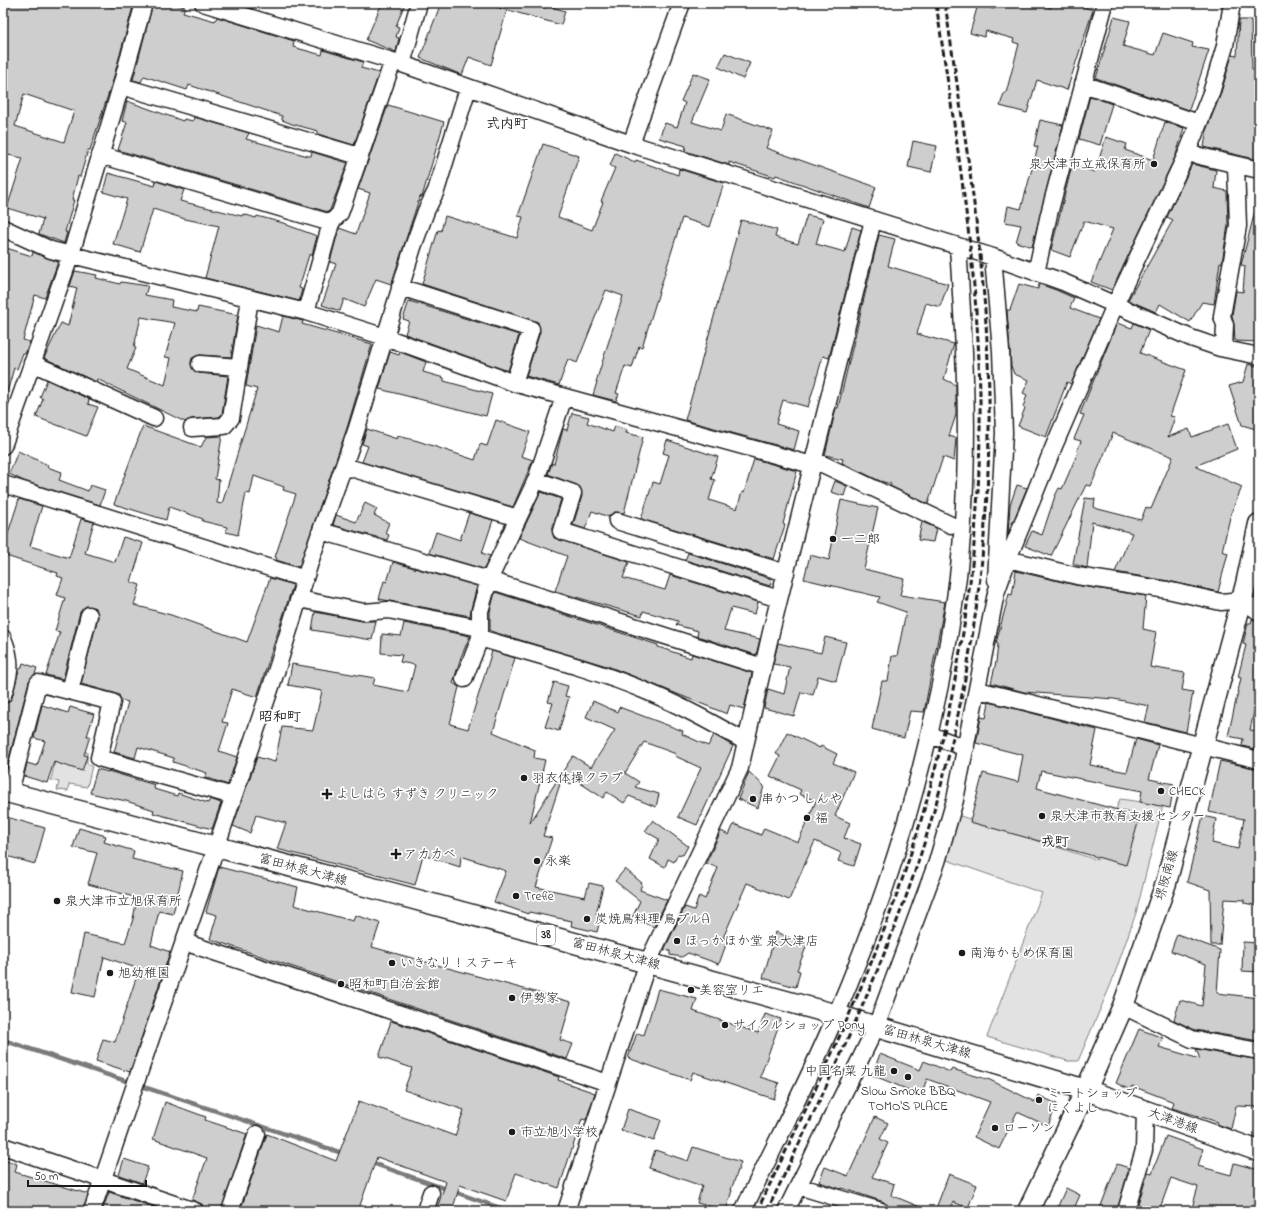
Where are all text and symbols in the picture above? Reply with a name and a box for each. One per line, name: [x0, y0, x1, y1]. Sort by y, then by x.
district label: 式内町: [486, 114, 528, 135]
place label: 泉大津市立戒保育所: [1029, 155, 1146, 174]
marker: 泉大津市立戒保育所: [1149, 159, 1159, 169]
place label: 一二郎: [841, 530, 880, 549]
marker: 一二郎: [828, 534, 838, 544]
district label: 昭和町: [259, 707, 301, 728]
place label: 羽衣体操クラブ: [532, 769, 623, 788]
marker: 羽衣体操クラブ: [519, 773, 529, 783]
place label: CHECK: [1169, 782, 1206, 801]
place label: よしはら すずき クリニック: [336, 785, 499, 804]
marker: CHECK: [1156, 786, 1166, 796]
marker: よしはら すずき クリニック: [321, 788, 333, 800]
place label: 串かつ しんや: [761, 790, 842, 809]
marker: 串かつ しんや: [748, 794, 758, 804]
place label: 泉大津市教育支援センター: [1050, 807, 1205, 826]
place label: 福: [815, 809, 828, 828]
marker: 泉大津市教育支援センター: [1037, 811, 1047, 821]
marker: 福: [802, 813, 812, 823]
district label: 戎町: [1041, 832, 1069, 853]
place label: アカカベ: [404, 845, 456, 864]
street label: 堺阪南線: [1151, 846, 1184, 903]
street label: 富田林泉大津線: [257, 849, 350, 891]
marker: アカカベ: [391, 849, 401, 859]
place label: 永楽: [545, 852, 571, 871]
marker: 永楽: [532, 856, 542, 866]
place label: Trefle: [524, 887, 554, 906]
marker: Trefle: [511, 891, 521, 901]
place label: 泉大津市立旭保育所: [65, 892, 182, 911]
marker: 泉大津市立旭保育所: [52, 896, 62, 906]
place label: 炭焼鳥料理 鳥プルA: [595, 910, 709, 929]
marker: 炭焼鳥料理 鳥プルA: [582, 914, 592, 924]
road number: 38: [537, 925, 555, 945]
place label: ほっかほか堂 泉大津店: [685, 932, 818, 951]
street label: 富田林泉大津線: [570, 933, 663, 975]
marker: ほっかほか堂 泉大津店: [672, 936, 682, 946]
place label: 南海かもめ保育園: [970, 944, 1074, 963]
marker: 南海かもめ保育園: [957, 948, 967, 958]
place label: いきなり！ステーキ: [400, 954, 518, 973]
marker: いきなり！ステーキ: [387, 958, 397, 968]
place label: 旭幼稚園: [118, 964, 170, 983]
marker: 旭幼稚園: [105, 968, 115, 978]
place label: 昭和町自治会館: [349, 975, 440, 994]
marker: 昭和町自治会館: [336, 979, 346, 989]
place label: 美容室リエ: [699, 981, 764, 1000]
marker: 美容室リエ: [686, 985, 696, 995]
place label: 伊勢家: [520, 989, 559, 1008]
marker: 伊勢家: [507, 993, 517, 1003]
place label: サイクルショップ Pony: [733, 1016, 865, 1036]
marker: サイクルショップ Pony: [720, 1020, 730, 1030]
street label: 富田林泉大津線: [881, 1020, 974, 1064]
place label: 中国名菜 九龍: [805, 1062, 886, 1081]
marker: 中国名菜 九龍: [889, 1066, 899, 1076]
marker: Slow Smoke BBQ TOMO'S PLACE: [903, 1072, 913, 1082]
place label: Slow Smoke BBQ TOMO'S PLACE: [861, 1082, 956, 1116]
place label: ミートショップ にくよし: [1047, 1084, 1137, 1118]
marker: ミートショップ にくよし: [1034, 1095, 1044, 1105]
street label: 大津港線: [1145, 1103, 1202, 1139]
place label: ローソン: [1003, 1119, 1055, 1138]
place label: 市立旭小学校: [520, 1123, 598, 1142]
marker: ローソン: [990, 1123, 1000, 1133]
marker: 市立旭小学校: [507, 1127, 517, 1137]
scale bar: [28, 1162, 146, 1188]
text: 50 m: [34, 1168, 58, 1186]

